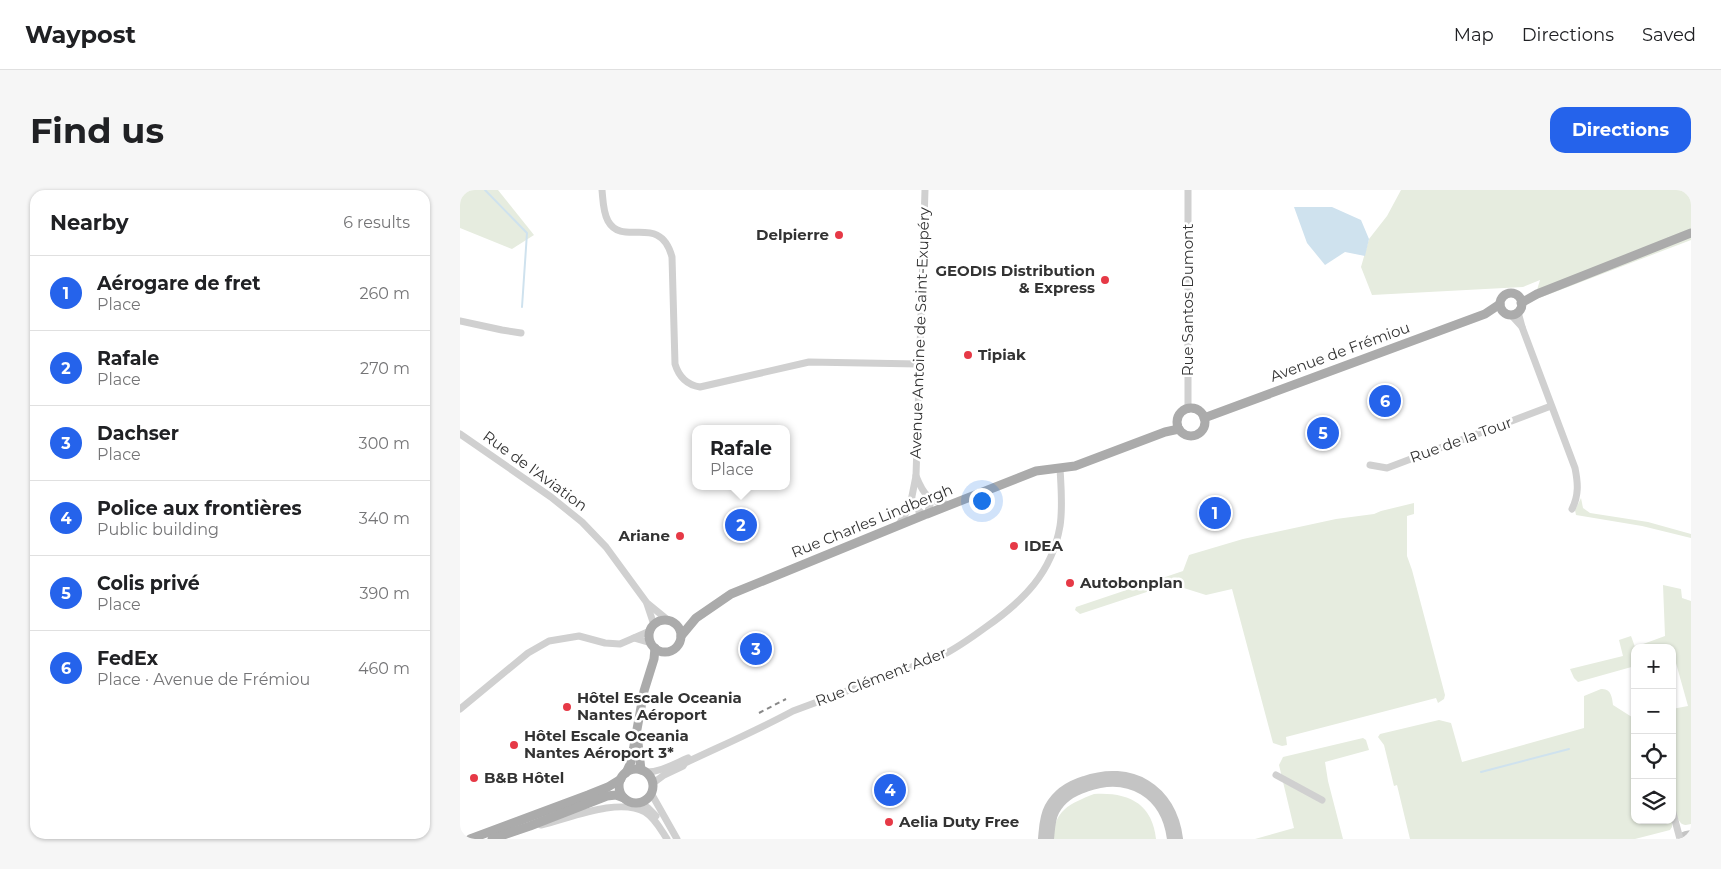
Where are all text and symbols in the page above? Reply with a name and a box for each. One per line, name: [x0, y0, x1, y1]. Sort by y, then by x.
text: Waypost: [25, 20, 136, 49]
text: Map: [1454, 24, 1494, 46]
text: Directions: [1522, 24, 1614, 46]
text: Saved: [1642, 24, 1696, 46]
button: Directions: [1550, 107, 1691, 153]
text: Find us: [30, 109, 164, 152]
street label: Avenue Antoine de Saint-Exupéry: [906, 206, 933, 459]
text: Nearby: [50, 210, 129, 235]
text: 6 results: [343, 213, 410, 232]
street label: Rue Santos Dumont: [1178, 224, 1197, 376]
place label: Delpierre: [756, 225, 829, 244]
marker: Delpierre: [833, 229, 845, 241]
place label: GEODIS Distribution & Express: [935, 261, 1095, 297]
text: Aérogare de fret: [97, 272, 260, 295]
marker: GEODIS Distribution & Express: [1099, 274, 1111, 286]
text: 1: [63, 284, 69, 303]
text: 260 m: [359, 284, 410, 303]
text: Place: [97, 295, 141, 314]
street label: Avenue de Frémiou: [1267, 317, 1412, 386]
place label: Tipiak: [978, 345, 1026, 364]
text: Rafale: [97, 347, 159, 370]
marker: Tipiak: [962, 349, 974, 361]
text: 2: [61, 359, 71, 378]
text: 270 m: [360, 359, 410, 378]
text: Place: [97, 370, 141, 389]
pin: 6: [1369, 382, 1401, 420]
street label: Rue de la Tour: [1407, 412, 1514, 467]
pin: 5: [1307, 414, 1339, 452]
text: Dachser: [97, 422, 179, 445]
popup: [692, 425, 790, 490]
street label: Rue de l'Aviation: [479, 426, 591, 515]
text: 3: [61, 434, 71, 453]
text: 300 m: [359, 434, 410, 453]
text: Rafale: [710, 437, 772, 460]
text: Place: [97, 445, 141, 464]
text: Place: [710, 460, 754, 479]
street label: Rue Charles Lindbergh: [788, 479, 955, 562]
your location: [969, 488, 995, 514]
pin: 1: [1199, 494, 1231, 532]
text: Police aux frontières: [97, 497, 302, 520]
pin: 2: [725, 506, 757, 544]
text: 4: [60, 509, 72, 528]
text: 340 m: [359, 509, 410, 528]
text: Public building: [97, 520, 219, 539]
place label: Ariane: [617, 526, 670, 545]
marker: Ariane: [674, 530, 686, 542]
place label: IDEA: [1024, 536, 1063, 555]
marker: IDEA: [1008, 540, 1020, 552]
text: Colis privé: [97, 572, 200, 595]
place label: Autobonplan: [1079, 573, 1183, 592]
marker: Autobonplan: [1064, 577, 1076, 589]
text: 5: [61, 584, 71, 603]
text: 390 m: [359, 584, 410, 603]
text: Place: [97, 595, 141, 614]
pin: 3: [740, 630, 772, 668]
street label: Rue Clément Ader: [813, 643, 949, 710]
map controls: [1631, 644, 1676, 824]
button: +: [1631, 644, 1676, 689]
text: FedEx: [97, 647, 158, 670]
text: 6: [61, 659, 71, 678]
text: 460 m: [358, 659, 410, 678]
text: Place · Avenue de Frémiou: [97, 670, 310, 689]
place label: Hôtel Escale Oceania Nantes Aéroport: [577, 688, 742, 724]
button: −: [1631, 689, 1676, 734]
marker: Hôtel Escale Oceania Nantes Aéroport: [561, 701, 573, 713]
place label: Hôtel Escale Oceania Nantes Aéroport 3*: [524, 726, 689, 762]
button: locate: [1631, 734, 1676, 779]
marker: Hôtel Escale Oceania Nantes Aéroport 3*: [508, 739, 520, 751]
place label: B&B Hôtel: [484, 768, 564, 787]
pin: 4: [874, 771, 906, 809]
marker: B&B Hôtel: [468, 772, 480, 784]
button: layers: [1631, 779, 1676, 824]
place label: Aelia Duty Free: [898, 812, 1019, 831]
marker: Aelia Duty Free: [883, 816, 895, 828]

